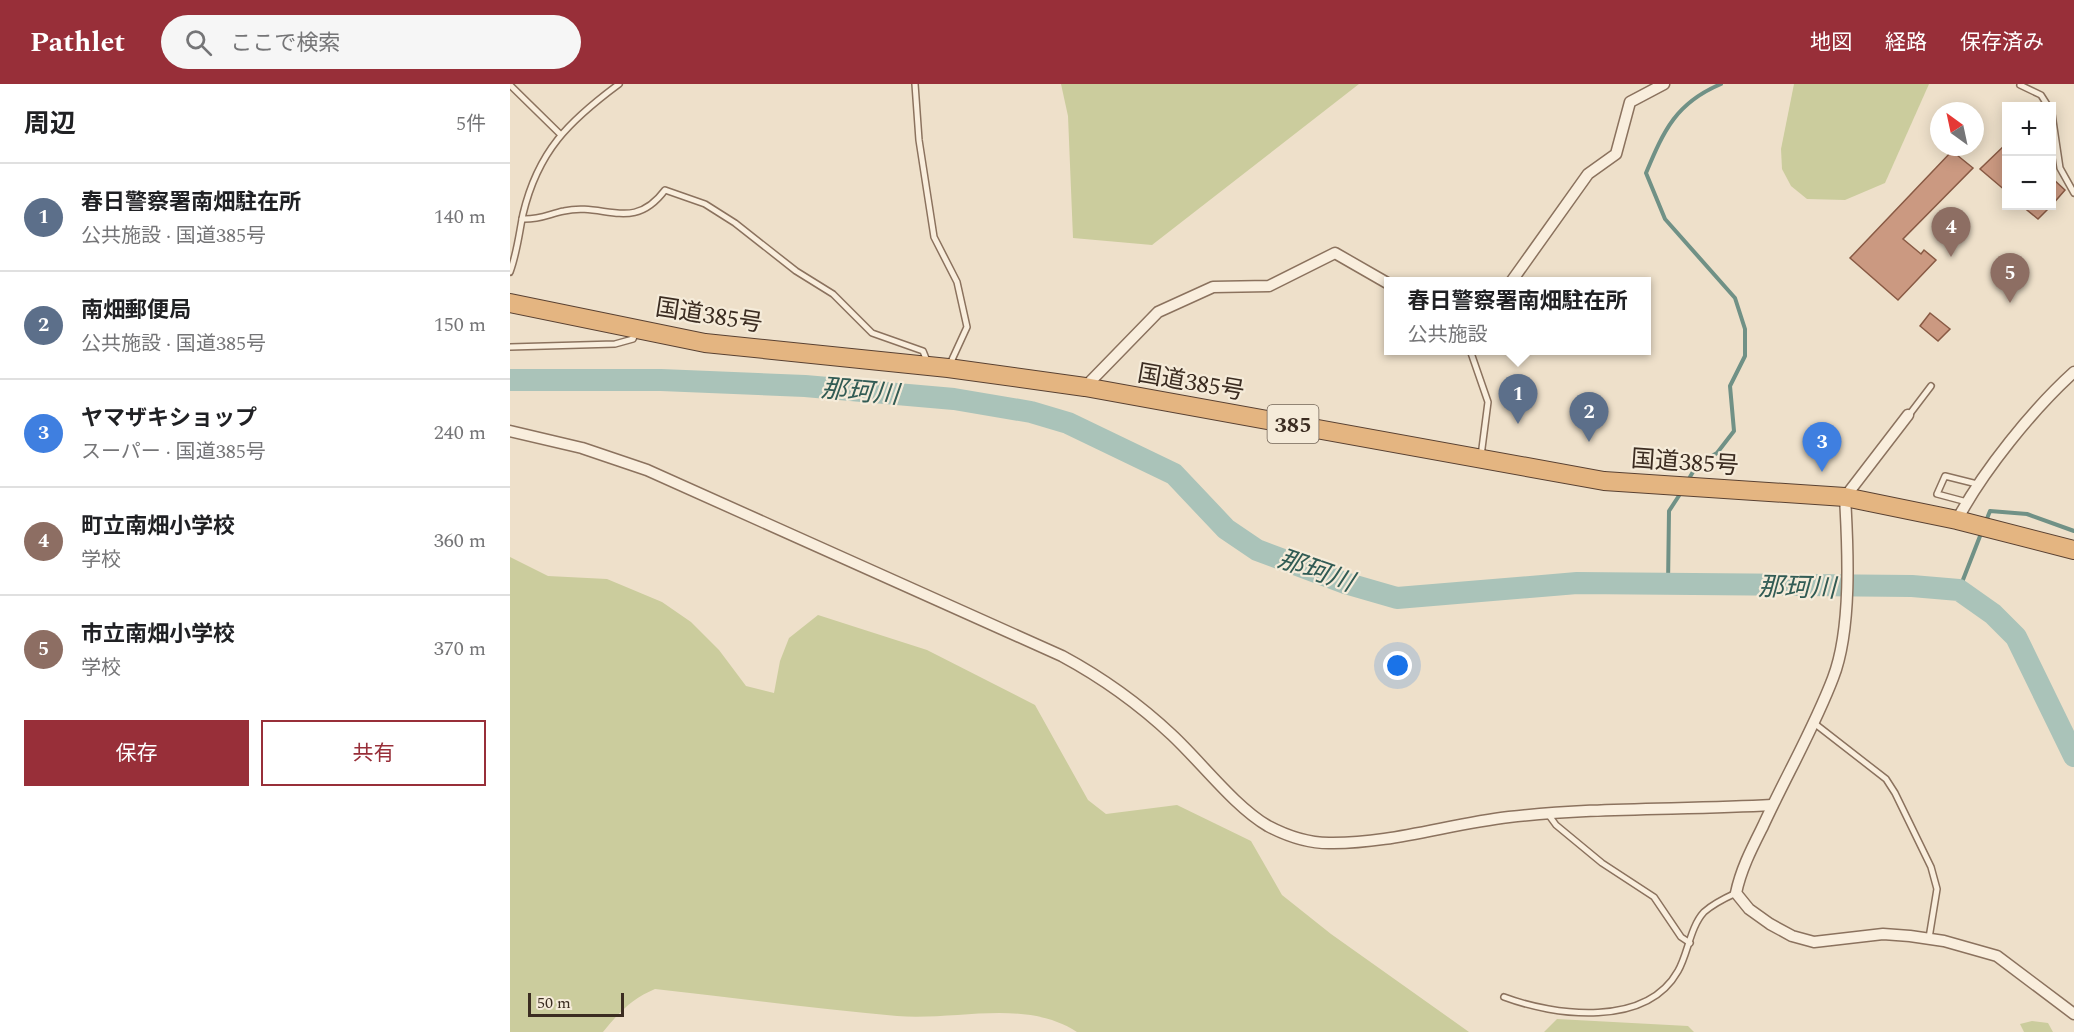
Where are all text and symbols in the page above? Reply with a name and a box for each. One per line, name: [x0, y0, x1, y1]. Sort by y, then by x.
search box: [161, 15, 581, 69]
text: Pathlet: [30, 21, 125, 64]
icon: search: [182, 26, 215, 59]
text: ここで検索: [230, 27, 340, 60]
text: 地図: [1810, 27, 1852, 59]
text: 経路: [1885, 27, 1927, 59]
text: 保存済み: [1960, 27, 2044, 59]
north arrow: [1930, 102, 1984, 156]
map controls: [2002, 102, 2056, 210]
button: +: [2002, 102, 2056, 156]
text: 周辺: [24, 104, 76, 144]
text: 5件: [456, 109, 486, 139]
button: −: [2002, 156, 2056, 210]
text: 春日警察署南畑駐在所: [81, 186, 301, 219]
text: 1: [38, 202, 49, 232]
text: 140 m: [434, 202, 486, 232]
pin: 4: [1932, 208, 1970, 257]
text: 公共施設 · 国道385号: [81, 221, 266, 251]
pin: 5: [1990, 254, 2030, 303]
popup: [1384, 277, 1651, 355]
text: 春日警察署南畑駐在所: [1407, 285, 1628, 318]
street label: 国道385号: [653, 290, 765, 342]
text: 南畑郵便局: [81, 294, 191, 327]
text: 2: [38, 310, 49, 340]
text: 150 m: [434, 310, 486, 340]
text: 公共施設: [1407, 320, 1487, 350]
text: 公共施設 · 国道385号: [81, 329, 266, 359]
street label: 国道385号: [1135, 356, 1247, 410]
water label: 那珂川: [819, 369, 903, 416]
pin: 1: [1498, 374, 1538, 424]
pin: 2: [1570, 392, 1608, 442]
text: ヤマザキショップ: [81, 402, 257, 435]
road number: 385: [1268, 405, 1318, 443]
text: 3: [38, 418, 49, 448]
text: 240 m: [434, 418, 486, 448]
pin: 3: [1802, 422, 1842, 472]
text: スーパー · 国道385号: [81, 437, 266, 467]
street label: 国道385号: [1630, 441, 1740, 485]
text: 町立南畑小学校: [81, 510, 235, 543]
text: 4: [38, 526, 49, 556]
text: 360 m: [434, 526, 486, 556]
water label: 那珂川: [1272, 539, 1362, 604]
text: 学校: [81, 545, 121, 575]
water label: 那珂川: [1758, 567, 1839, 609]
text: 市立南畑小学校: [81, 618, 235, 651]
text: 5: [38, 634, 49, 664]
text: 370 m: [434, 634, 486, 664]
your location: [1383, 651, 1412, 680]
text: 学校: [81, 653, 121, 683]
button: 保存: [24, 720, 249, 786]
button: 共有: [261, 720, 486, 786]
scale bar: [528, 990, 624, 1018]
text: 50 m: [537, 991, 571, 1015]

